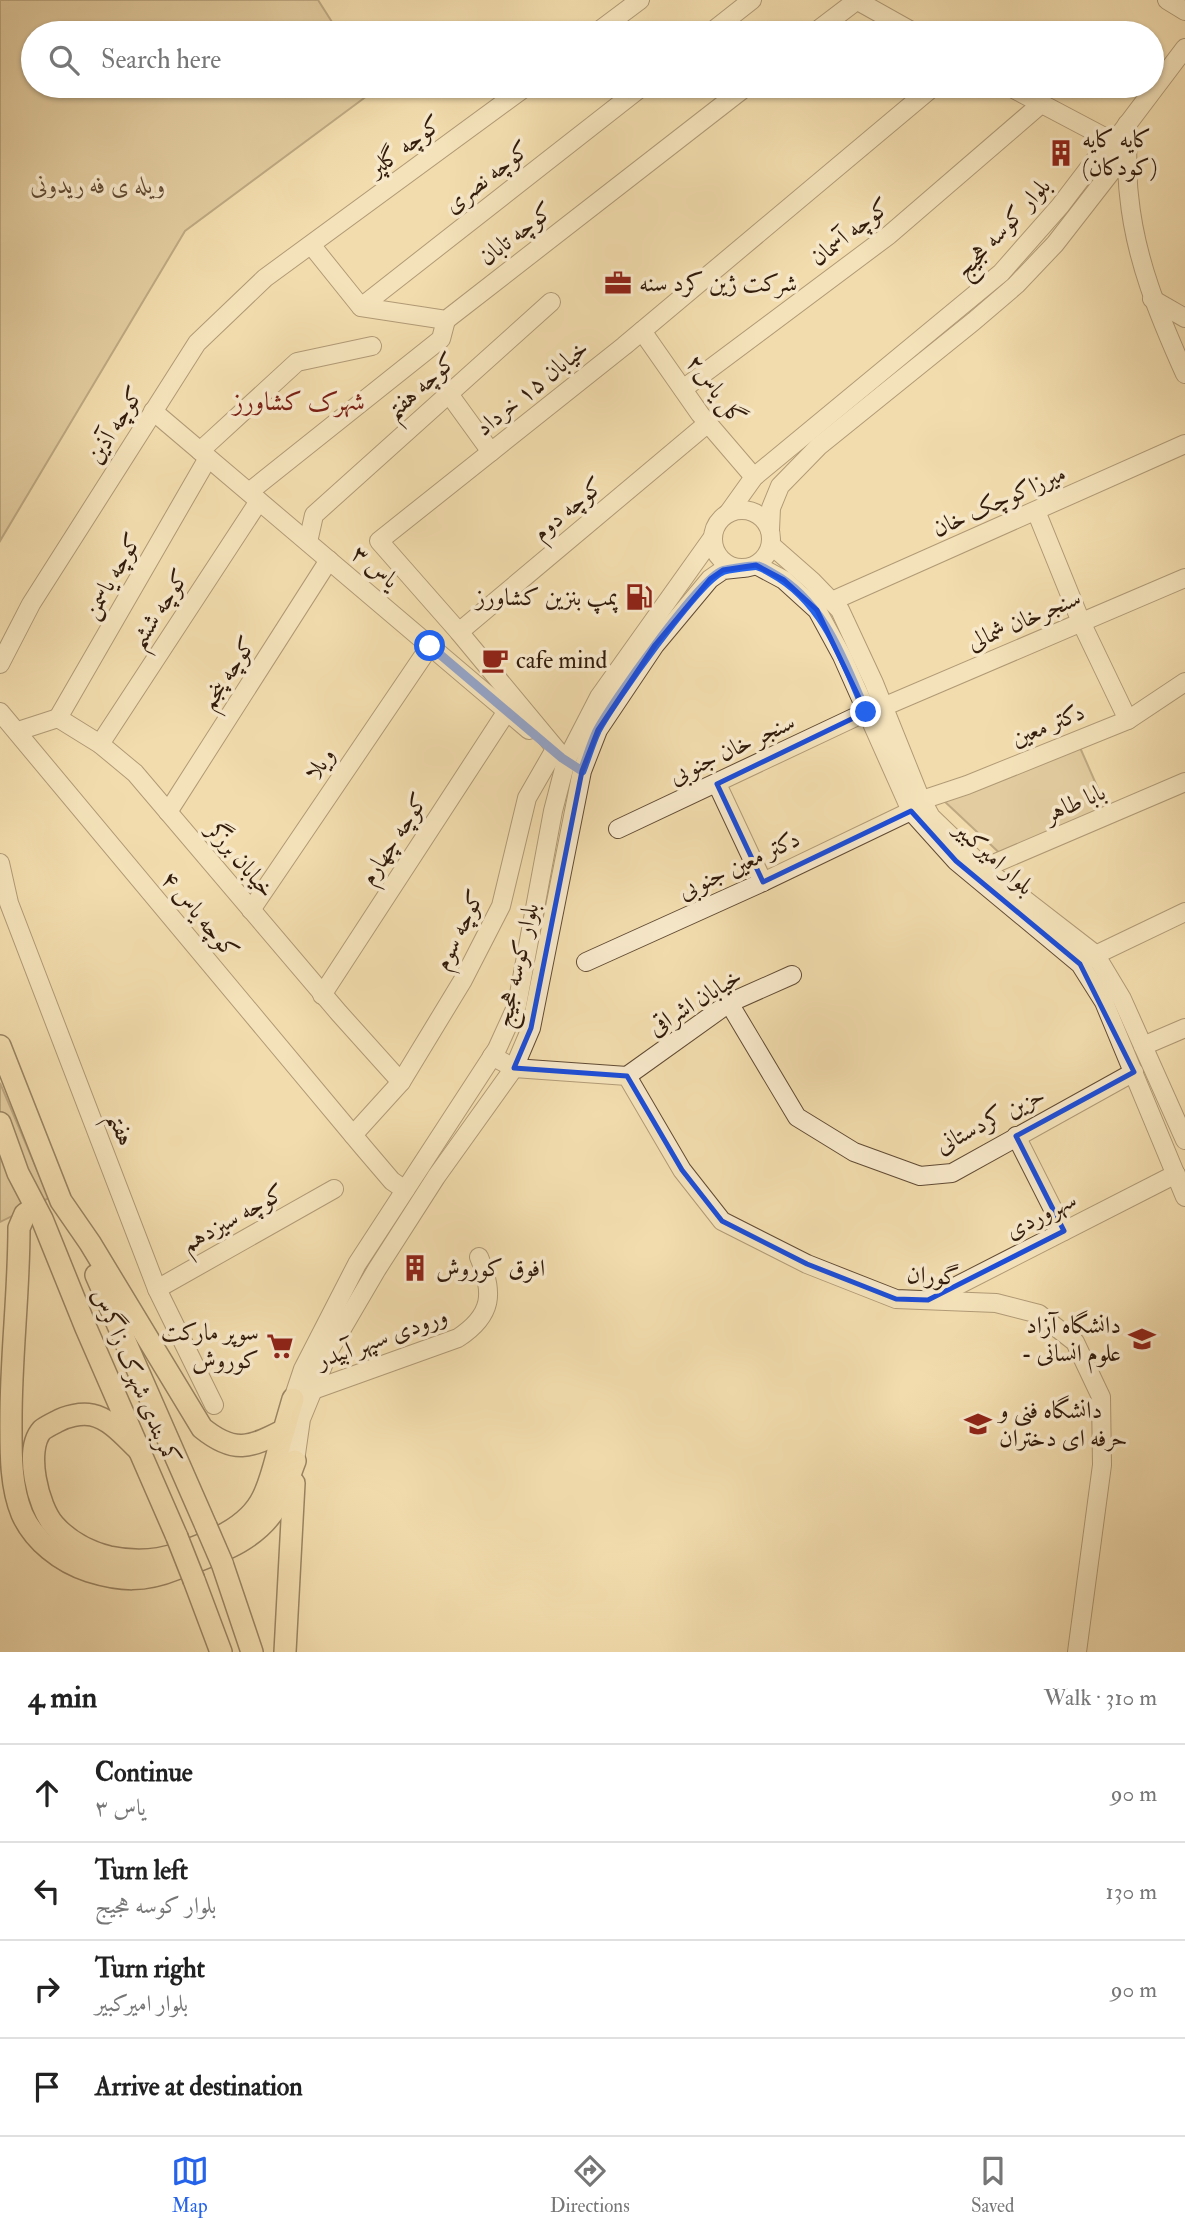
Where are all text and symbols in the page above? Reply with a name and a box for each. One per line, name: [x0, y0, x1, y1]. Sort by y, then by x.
search box: [21, 21, 1164, 98]
icon: search: [45, 41, 83, 79]
text: Search here: [101, 44, 221, 76]
street label: کوچه گلپر: [359, 108, 449, 186]
place label: کایه کایه (کودکان): [1082, 124, 1158, 183]
street label: کوچه نصری: [438, 134, 537, 221]
building icon: کایه کایه (کودکان): [1046, 138, 1076, 168]
park label: ویله ی فه ریدونی: [30, 170, 166, 201]
street label: بلوار کوسه هجیج: [948, 171, 1061, 288]
street label: کوچه آسمان: [803, 191, 897, 274]
street label: کوچه تابان: [472, 195, 560, 274]
office icon: شرکت ژین کرد سنه: [603, 268, 633, 298]
place label: شرکت ژین کرد سنه: [639, 268, 797, 299]
street label: خیابان ۱۵ خرداد: [469, 333, 595, 443]
street label: کوچه هفتم: [379, 346, 469, 432]
street label: گل یاس۲: [678, 348, 753, 432]
street label: کوچه آذین: [79, 380, 152, 470]
district label: شهرک کشاورز: [230, 386, 365, 418]
street label: میرزاکوچک خان: [927, 458, 1071, 544]
street label: کوچه دوم: [526, 470, 613, 552]
street label: کوچه یاسمن: [75, 527, 150, 625]
street label: یاس ۳: [345, 538, 406, 597]
street label: کوچه ششم: [122, 563, 203, 659]
place label: پمپ بنزین کشاورز: [474, 582, 619, 614]
fuel station icon: پمپ بنزین کشاورز: [624, 582, 654, 612]
street label: سنجرخان شمالی: [962, 582, 1086, 658]
street label: کوچه پنجم: [193, 630, 268, 719]
route start: [414, 630, 445, 661]
cafe icon: cafe mind: [480, 645, 510, 675]
place label: cafe mind: [516, 645, 608, 676]
route end: [850, 696, 881, 727]
street label: دکتر معین: [1007, 696, 1089, 754]
street label: سنجر خان جنوبی: [664, 706, 800, 793]
street label: ویلا: [298, 741, 342, 787]
street label: بابا طاهر: [1037, 776, 1110, 831]
street label: کوچه چهارم: [353, 787, 439, 894]
street label: بلوار امیرکبیر: [945, 812, 1040, 902]
street label: خیابان برزگر: [198, 813, 283, 904]
street label: دکتر معین جنوبی: [673, 823, 805, 908]
street label: کوچه یاس ۴: [153, 865, 246, 966]
street label: کوچه سوم: [426, 885, 496, 977]
street label: بلوار کوسه هجیج: [488, 900, 551, 1031]
street label: خیابان اشراقی: [642, 961, 748, 1043]
street label: حزین کردستانی: [930, 1079, 1050, 1161]
street label: هفتم: [93, 1108, 142, 1153]
street label: کوچه سیزدهم: [176, 1177, 293, 1264]
street label: سهروردی: [1000, 1184, 1082, 1246]
building icon: افوق کوروش: [400, 1253, 430, 1283]
place label: افوق کوروش: [436, 1253, 545, 1284]
street label: گوران: [906, 1259, 960, 1293]
street label: کمربندی شهرک زاگرس: [85, 1283, 188, 1470]
street label: ورودی سپهر آبیدر: [310, 1300, 452, 1377]
place label: دانشگاه آزاد - علوم انسانی: [1021, 1310, 1121, 1374]
place label: سوپر مارکت کوروش: [161, 1317, 259, 1376]
school or university icon: دانشگاه آزاد - علوم انسانی: [1127, 1324, 1157, 1354]
supermarket icon: سوپر مارکت کوروش: [265, 1331, 295, 1361]
place label: دانشگاه فنی و حرفه ای دختران: [996, 1395, 1127, 1454]
school or university icon: دانشگاه فنی و حرفه ای دختران: [963, 1409, 993, 1439]
text: 4 min: [28, 1679, 97, 1716]
text: Walk · 310 m: [1044, 1683, 1157, 1712]
text: Continue: [95, 1757, 193, 1789]
icon: ahead: [28, 1774, 66, 1812]
text: 90 m: [1111, 1779, 1157, 1808]
text: یاس ۳: [95, 1793, 146, 1822]
text: Turn left: [95, 1855, 188, 1887]
icon: left: [28, 1872, 66, 1910]
text: 130 m: [1105, 1877, 1157, 1906]
text: بلوار کوسه هجیج: [95, 1891, 216, 1920]
text: Turn right: [95, 1953, 205, 1985]
icon: right: [28, 1970, 66, 2008]
text: 90 m: [1111, 1975, 1157, 2004]
text: بلوار امیرکبیر: [95, 1989, 188, 2018]
icon: arrive: [28, 2068, 66, 2106]
text: Arrive at destination: [95, 2071, 303, 2103]
tab: Map: [171, 2152, 209, 2218]
tab: Directions: [550, 2152, 630, 2218]
tab: Saved: [971, 2152, 1014, 2218]

